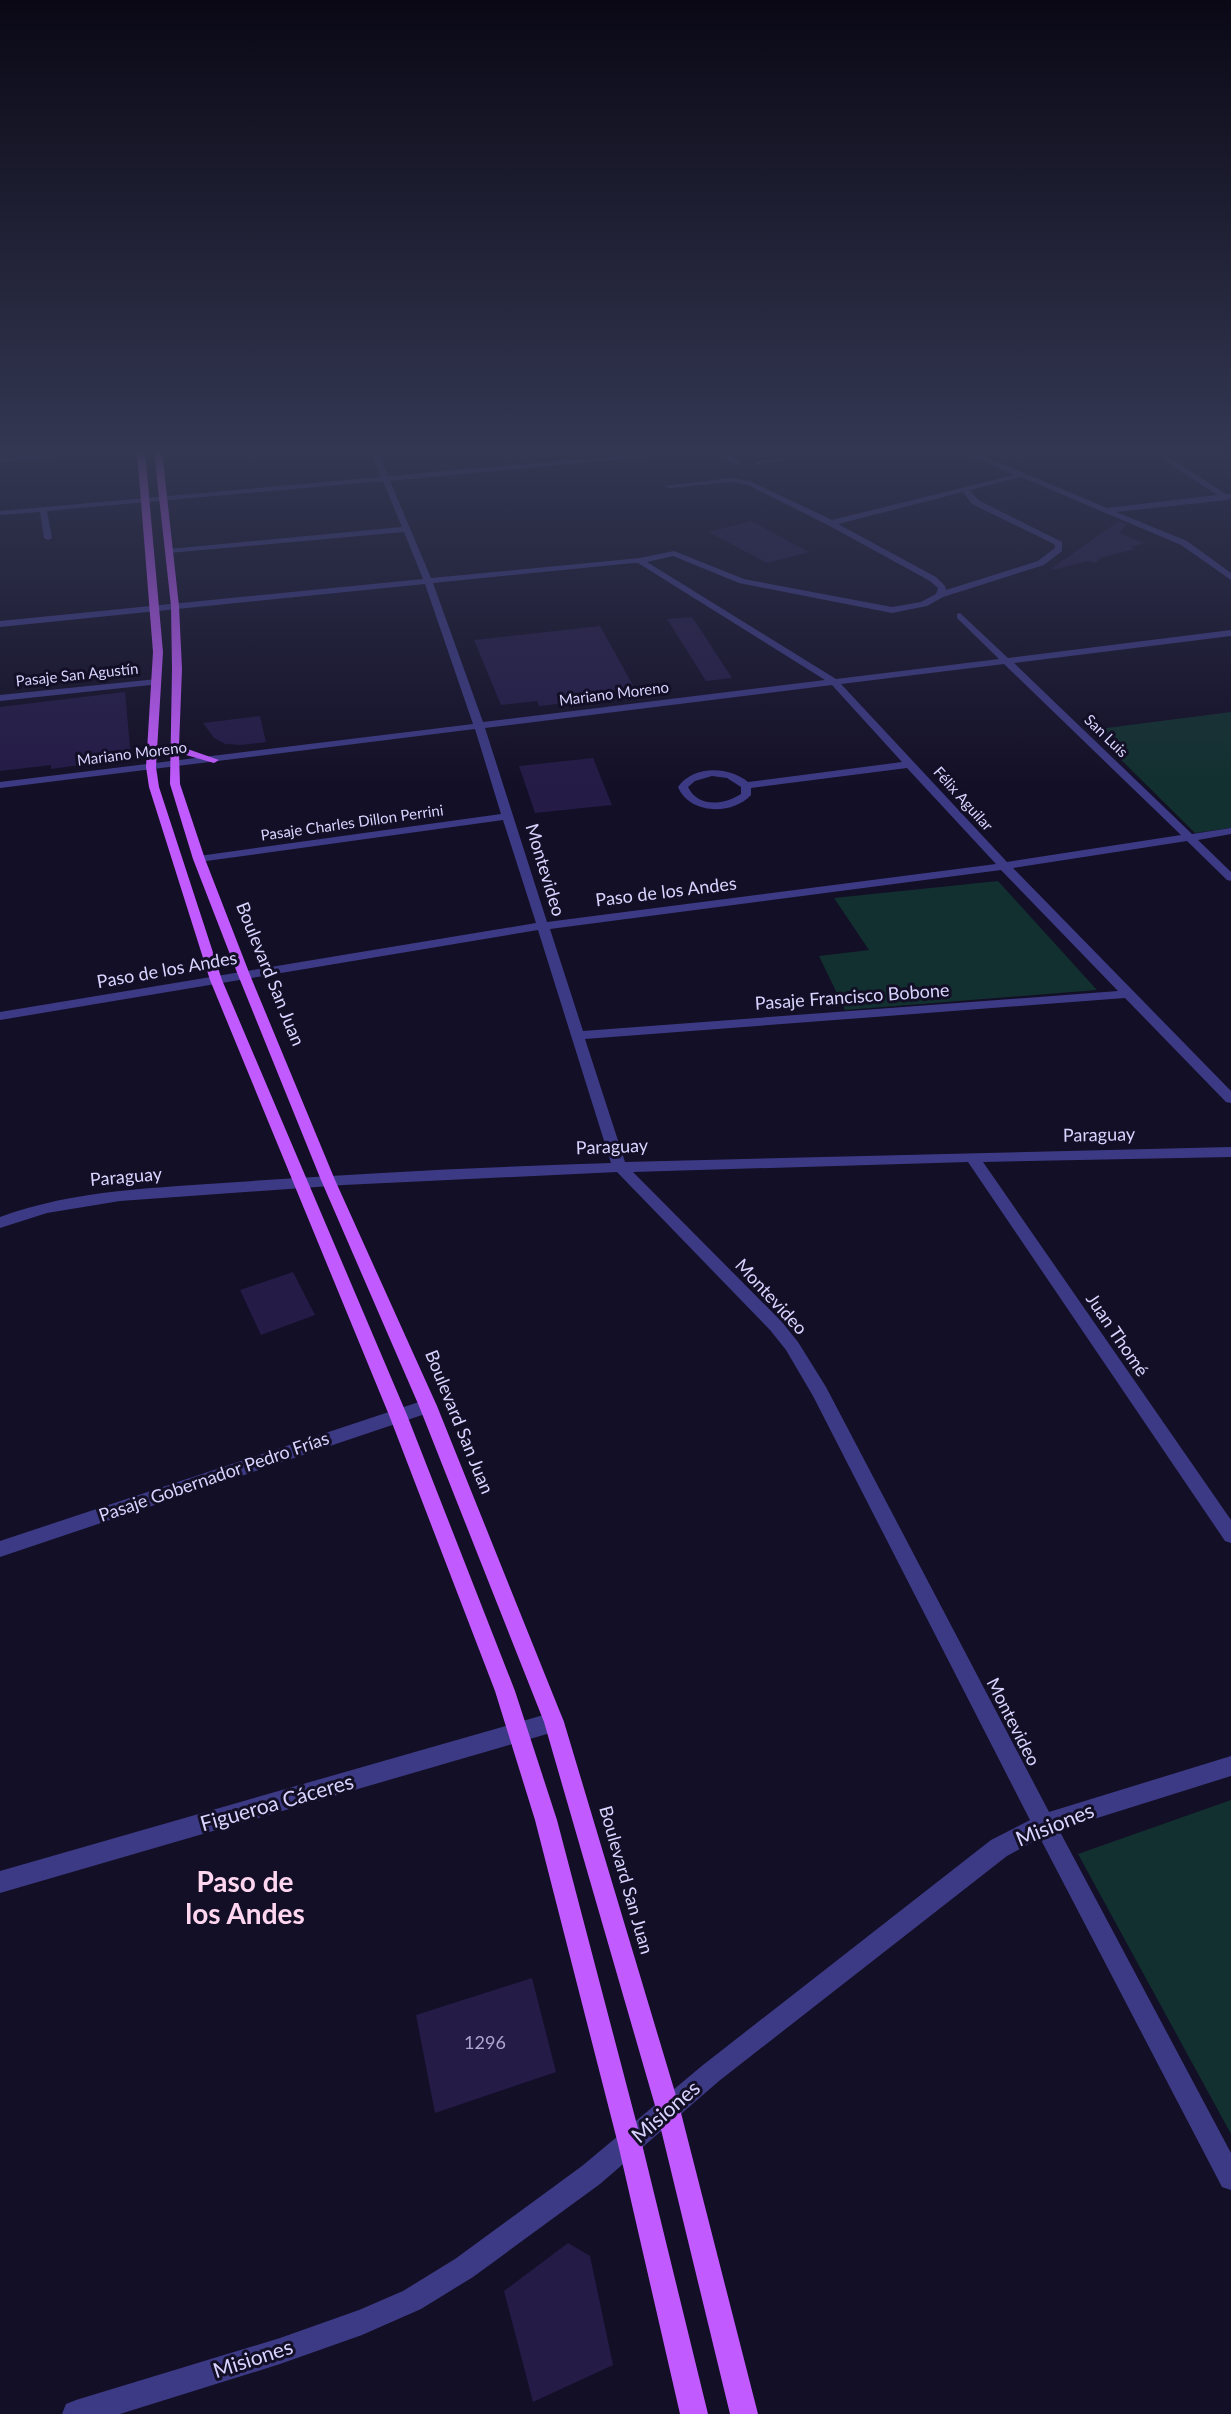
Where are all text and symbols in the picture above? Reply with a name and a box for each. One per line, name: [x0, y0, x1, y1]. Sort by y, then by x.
street label: Pasaje San Agustín: [15, 659, 139, 689]
street label: Mariano Moreno: [558, 677, 670, 709]
street label: San Luis: [1081, 710, 1132, 760]
street label: Mariano Moreno: [76, 737, 188, 769]
street label: Félix Aguilar: [930, 763, 998, 835]
street label: Pasaje Charles Dillon Perrini: [259, 800, 444, 844]
street label: Montevideo: [521, 821, 570, 919]
street label: Paso de los Andes: [594, 871, 738, 911]
street label: Boulevard San Juan: [232, 898, 310, 1049]
street label: Paso de los Andes: [95, 946, 239, 992]
street label: Pasaje Francisco Bobone: [754, 978, 950, 1014]
street label: Paraguay: [1063, 1122, 1136, 1146]
street label: Paraguay: [575, 1134, 649, 1158]
street label: Paraguay: [89, 1162, 164, 1190]
street label: Montevideo: [731, 1254, 812, 1339]
street label: Juan Thomé: [1082, 1289, 1154, 1380]
street label: Boulevard San Juan: [421, 1346, 499, 1497]
street label: Pasaje Gobernador Pedro Frías: [96, 1426, 332, 1526]
street label: Montevideo: [982, 1674, 1045, 1769]
street label: Figueroa Cáceres: [197, 1768, 356, 1835]
street label: Misiones: [1012, 1797, 1097, 1851]
street label: Boulevard San Juan: [595, 1803, 659, 1956]
district label: Paso de los Andes: [185, 1864, 305, 1930]
house number: 1296: [464, 2031, 506, 2053]
street label: Misiones: [626, 2074, 704, 2147]
street label: Misiones: [210, 2333, 296, 2382]

